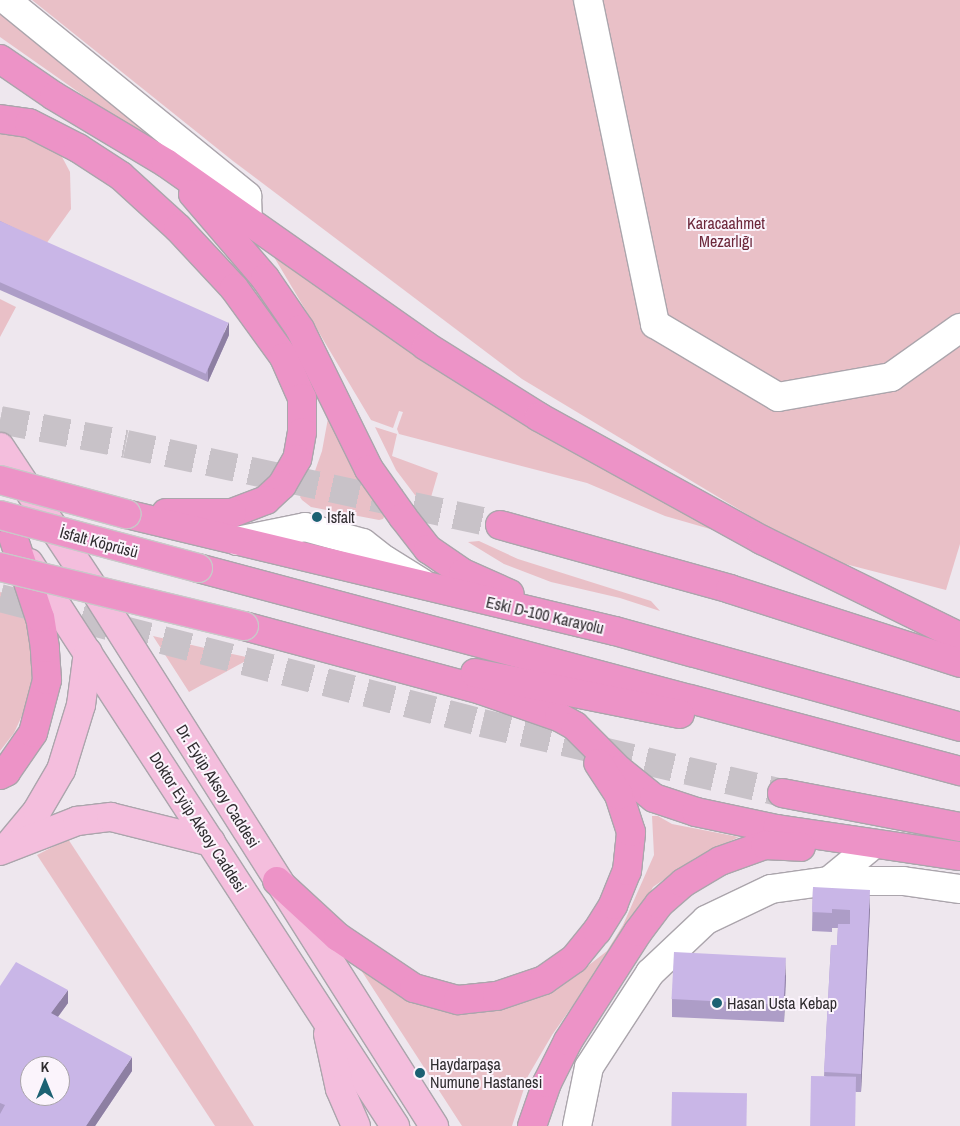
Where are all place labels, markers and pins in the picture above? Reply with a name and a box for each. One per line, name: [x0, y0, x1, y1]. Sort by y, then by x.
place label: İsfalt: [327, 507, 355, 527]
marker: İsfalt: [311, 511, 323, 523]
place label: Hasan Usta Kebap: [727, 993, 837, 1013]
marker: Hasan Usta Kebap: [711, 997, 723, 1009]
place label: Haydarpaşa Numune Hastanesi: [430, 1054, 542, 1092]
marker: Haydarpaşa Numune Hastanesi: [414, 1067, 426, 1079]

